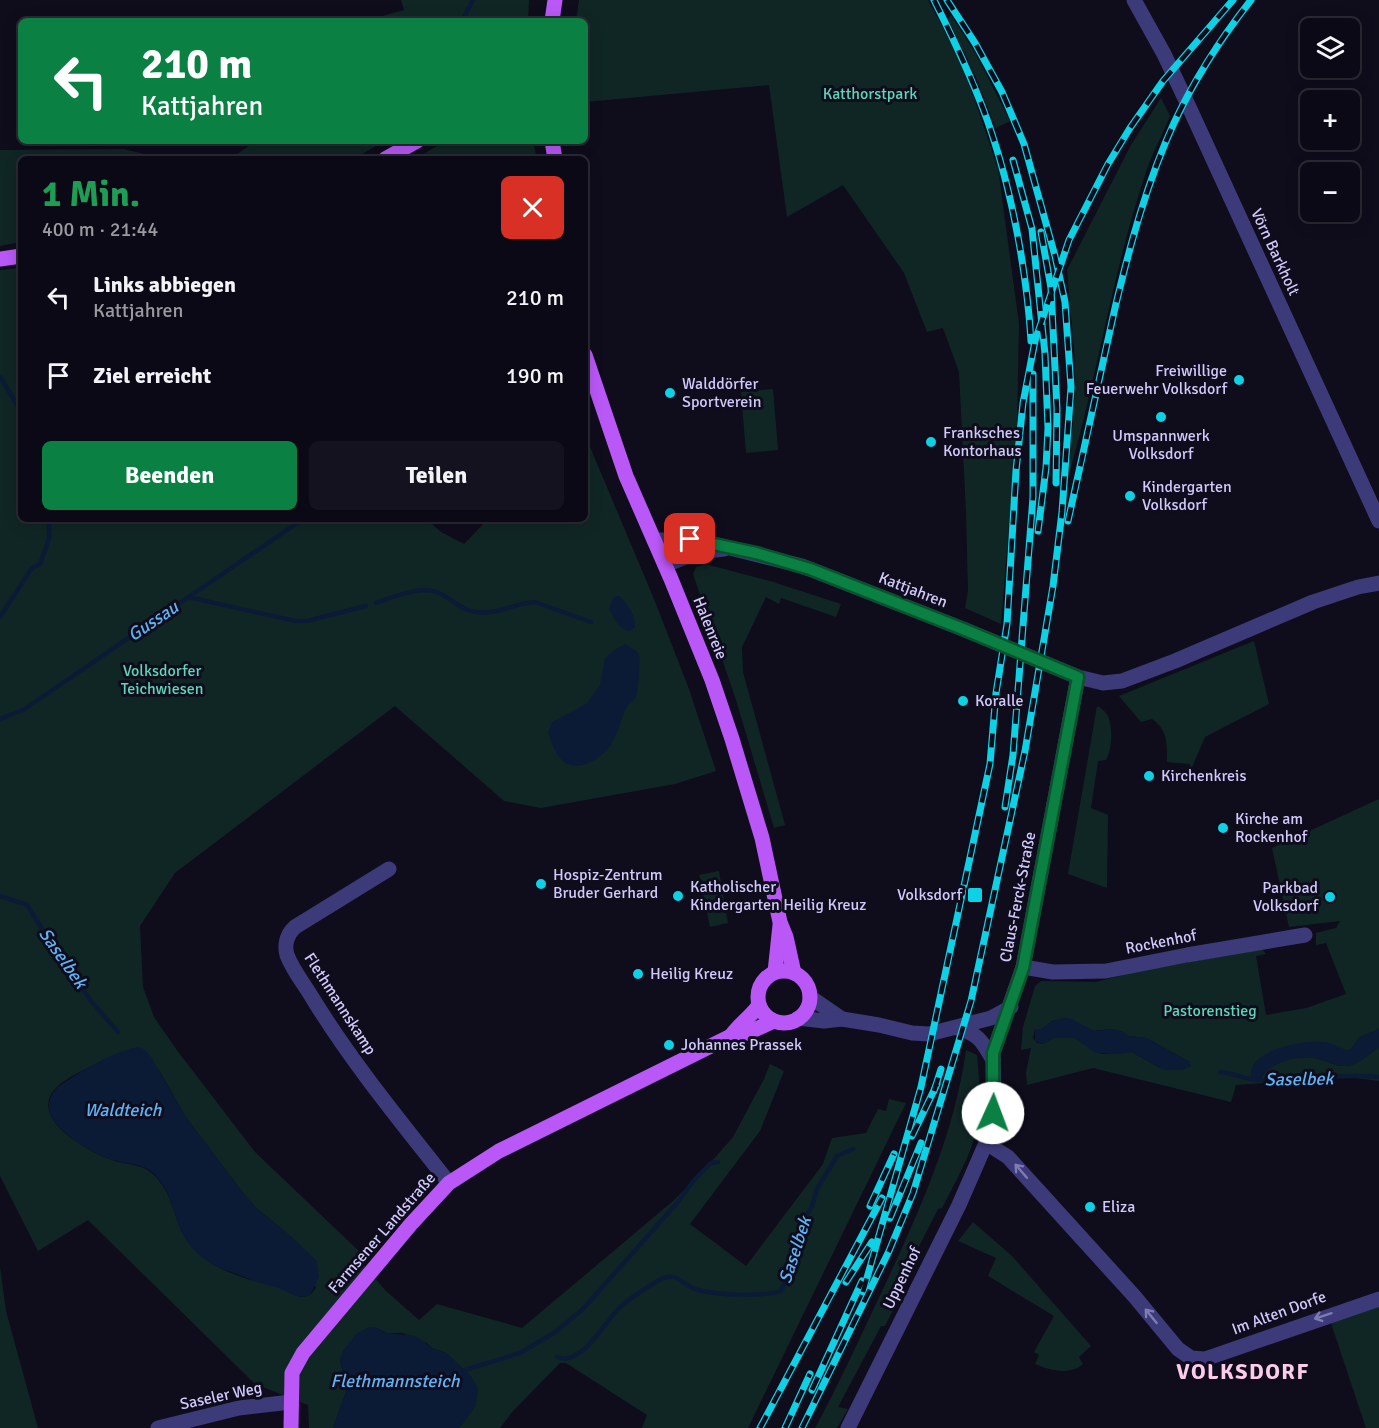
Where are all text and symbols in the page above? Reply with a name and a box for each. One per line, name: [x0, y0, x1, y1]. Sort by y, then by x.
map controls: [1300, 18, 1360, 222]
button: layers: [1300, 18, 1360, 78]
text: 210 m: [141, 39, 252, 90]
icon: left: [42, 42, 120, 120]
park label: Katthorstpark: [823, 84, 917, 104]
text: Kattjahren: [141, 90, 263, 123]
button: +: [1300, 90, 1360, 150]
button: −: [1300, 162, 1360, 222]
text: 1 Min.: [42, 172, 140, 217]
button: close: [501, 176, 564, 239]
street label: Vörn Barkholt: [1246, 205, 1304, 299]
text: 400 m · 21:44: [42, 217, 158, 242]
text: Links abbiegen: [93, 271, 236, 298]
icon: left: [42, 281, 75, 314]
text: 210 m: [506, 284, 564, 311]
text: Kattjahren: [93, 298, 184, 323]
icon: arrive: [42, 359, 75, 392]
place label: Freiwillige Feuerwehr Volksdorf: [1086, 361, 1228, 399]
text: Ziel erreicht: [93, 362, 211, 389]
text: 190 m: [506, 362, 564, 389]
marker: Freiwillige Feuerwehr Volksdorf: [1232, 373, 1246, 387]
place label: Walddörfer Sportverein: [682, 374, 761, 412]
marker: Walddörfer Sportverein: [663, 386, 677, 400]
marker: Umspannwerk Volksdorf: [1154, 410, 1168, 424]
place label: Franksches Kontorhaus: [943, 423, 1022, 461]
place label: Umspannwerk Volksdorf: [1112, 426, 1210, 464]
marker: Franksches Kontorhaus: [924, 435, 938, 449]
button: Beenden: [42, 441, 297, 510]
button: Teilen: [309, 441, 564, 510]
place label: Kindergarten Volksdorf: [1142, 477, 1232, 515]
marker: Kindergarten Volksdorf: [1123, 489, 1137, 503]
pin: [664, 513, 715, 564]
icon: arrive: [673, 522, 706, 555]
street label: Kattjahren: [876, 568, 950, 612]
street label: Halenreie: [688, 594, 732, 662]
water label: Gussau: [124, 596, 183, 646]
park label: Volksdorfer Teichwiesen: [121, 661, 203, 699]
place label: Koralle: [975, 691, 1024, 711]
marker: Koralle: [956, 694, 970, 708]
place label: Kirchenkreis: [1161, 766, 1246, 786]
marker: Kirchenkreis: [1142, 769, 1156, 783]
place label: Kirche am Rockenhof: [1235, 809, 1308, 847]
marker: Kirche am Rockenhof: [1216, 821, 1230, 835]
street label: Claus-Ferck-Straße: [996, 830, 1040, 964]
place label: Hospiz-Zentrum Bruder Gerhard: [553, 865, 662, 903]
marker: Hospiz-Zentrum Bruder Gerhard: [534, 877, 548, 891]
place label: Katholischer Kindergarten Heilig Kreuz: [690, 877, 866, 915]
place label: Parkbad Volksdorf: [1253, 878, 1319, 916]
place label: Volksdorf: [897, 885, 963, 905]
marker: Volksdorf: [966, 886, 984, 904]
marker: Katholischer Kindergarten Heilig Kreuz: [671, 889, 685, 903]
marker: Parkbad Volksdorf: [1323, 890, 1337, 904]
water label: Saselbek: [34, 924, 93, 994]
street label: Rockenhof: [1124, 925, 1199, 959]
street label: Flethmannskamp: [300, 949, 380, 1059]
place label: Heilig Kreuz: [650, 964, 733, 984]
marker: Heilig Kreuz: [631, 967, 645, 981]
park label: Pastorenstieg: [1163, 1001, 1257, 1021]
place label: Johannes Prassek: [681, 1035, 802, 1055]
marker: Johannes Prassek: [662, 1038, 676, 1052]
water label: Saselbek: [1264, 1067, 1336, 1091]
position arrow: [961, 1081, 1025, 1145]
water label: Waldteich: [85, 1099, 163, 1121]
one-way arrow: [1014, 1163, 1027, 1179]
street label: Farmsener Landstraße: [324, 1168, 440, 1298]
place label: Eliza: [1102, 1197, 1135, 1217]
marker: Eliza: [1083, 1200, 1097, 1214]
water label: Saselbek: [774, 1212, 817, 1286]
street label: Uppenhof: [878, 1243, 926, 1312]
street label: Im Alten Dorfe: [1229, 1287, 1329, 1339]
one-way arrow: [1144, 1308, 1157, 1324]
one-way arrow: [1314, 1312, 1333, 1323]
district label: VOLKSDORF: [1176, 1358, 1310, 1385]
water label: Flethmannsteich: [331, 1370, 461, 1392]
street label: Saseler Weg: [178, 1378, 264, 1414]

